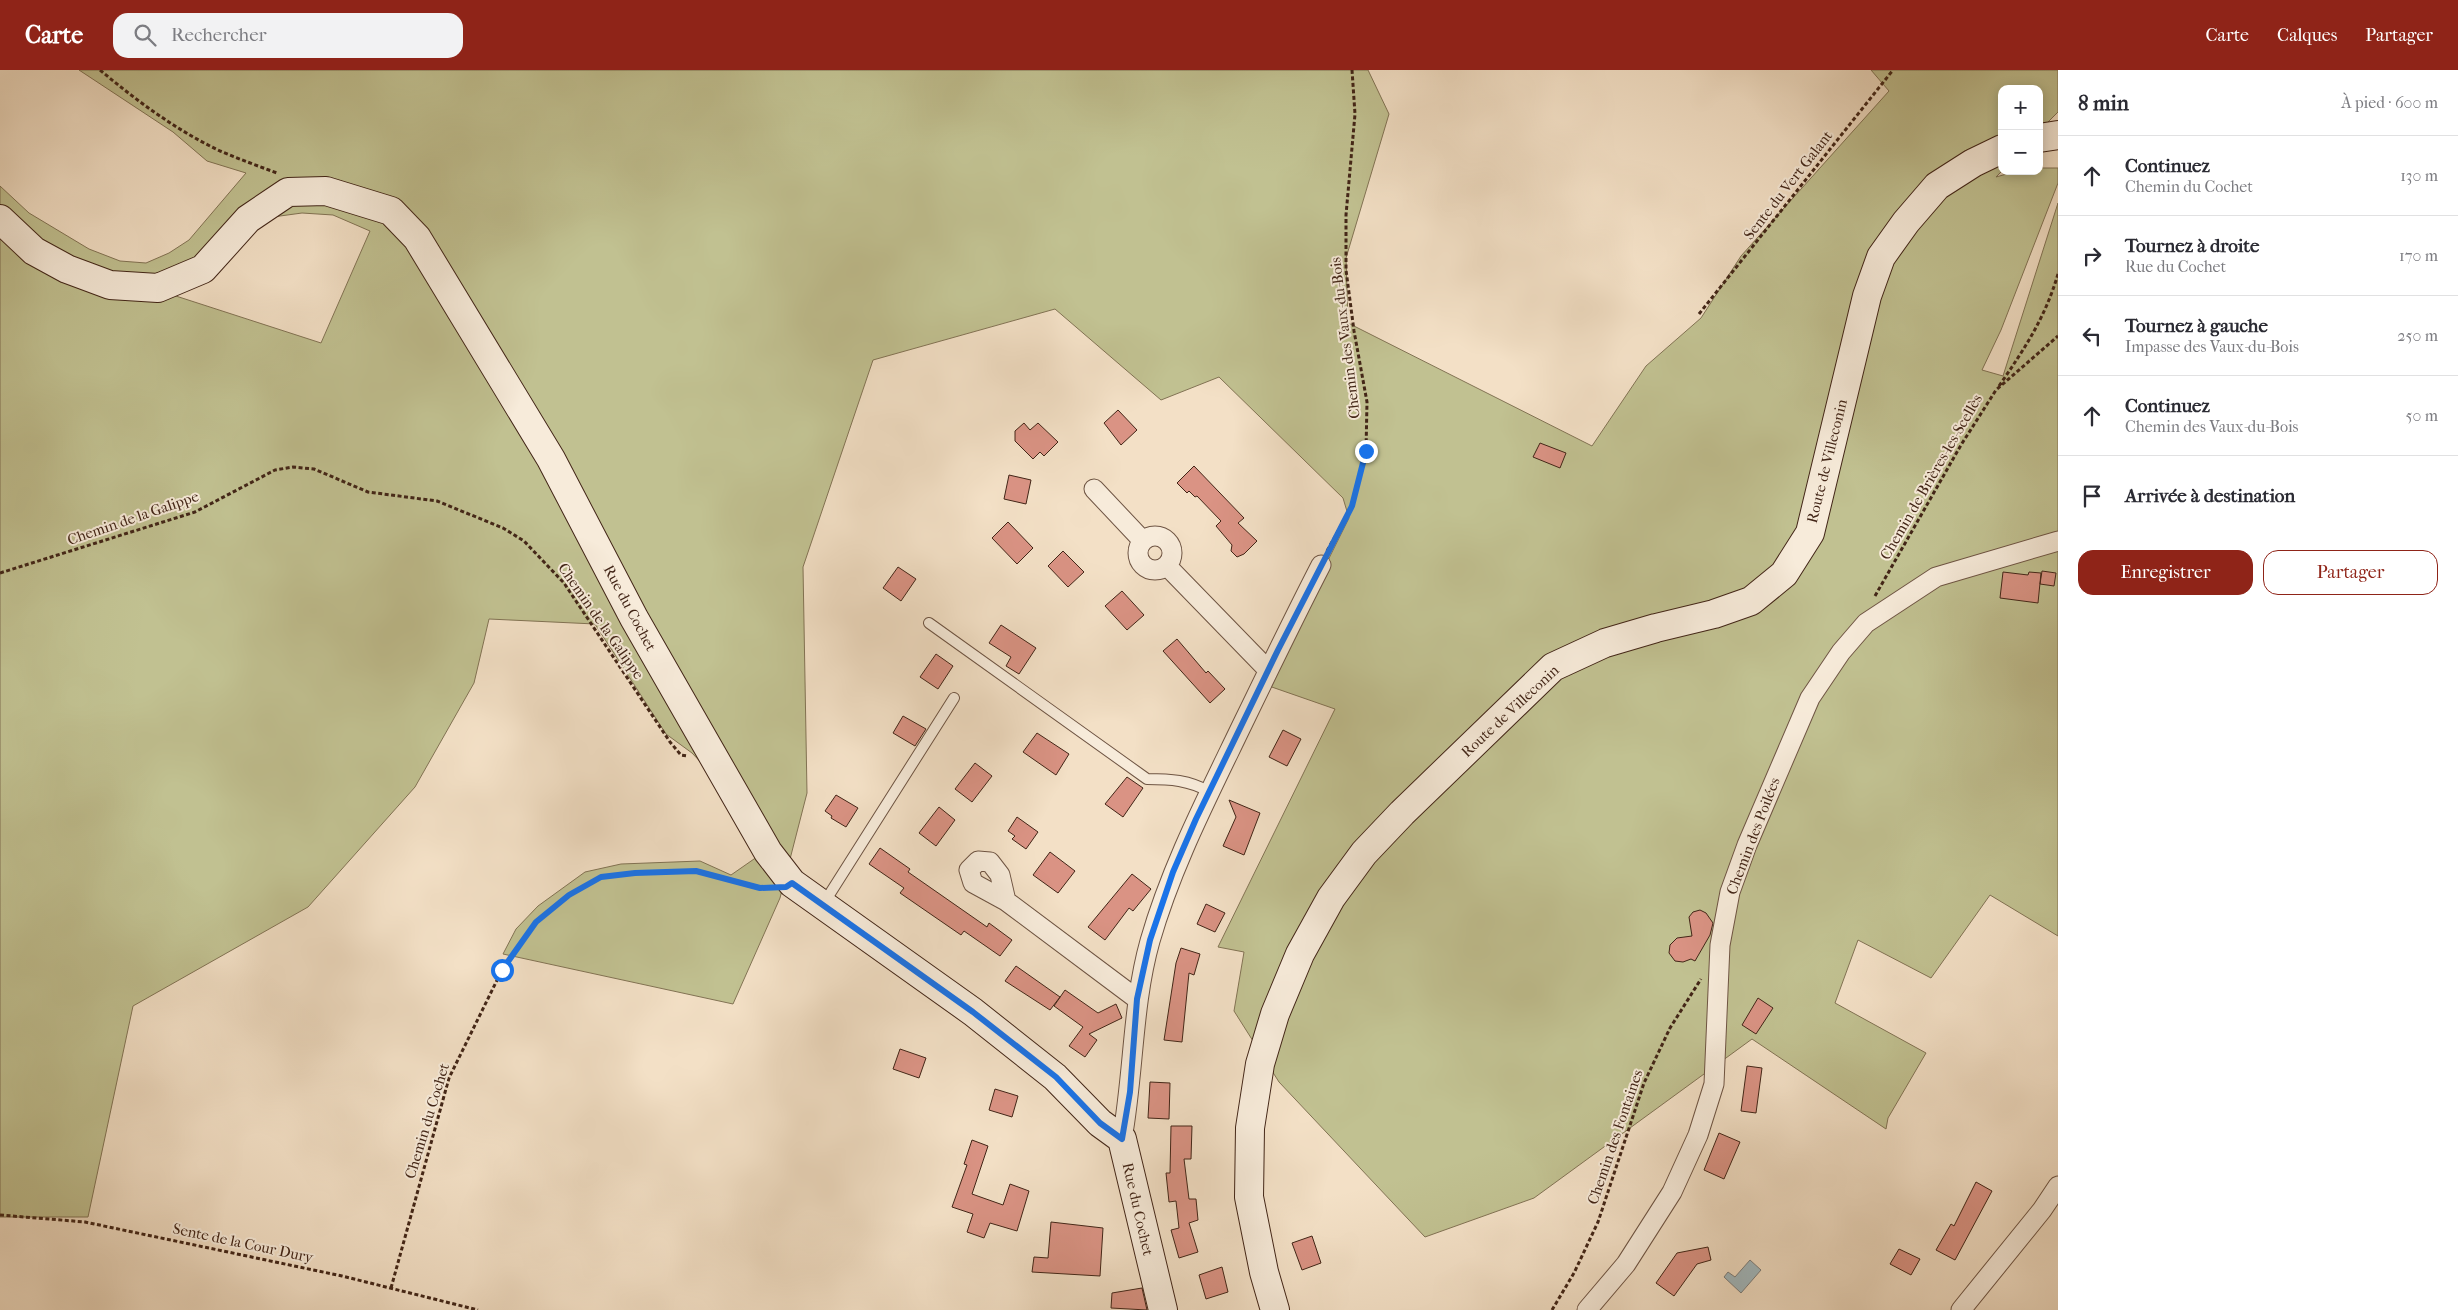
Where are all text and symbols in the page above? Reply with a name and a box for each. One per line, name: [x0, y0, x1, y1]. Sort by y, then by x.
search box: [113, 13, 463, 58]
text: Carte: [25, 21, 83, 49]
icon: search: [131, 21, 159, 49]
text: Rechercher: [171, 24, 267, 46]
text: Carte: [2206, 25, 2249, 46]
text: Calques: [2277, 25, 2337, 46]
text: Partager: [2365, 25, 2433, 46]
map controls: [1998, 85, 2043, 175]
button: +: [1998, 85, 2043, 130]
text: 8 min: [2078, 91, 2129, 115]
text: À pied · 600 m: [2341, 93, 2438, 112]
street label: Sente du Vert Galant: [1740, 126, 1837, 243]
button: −: [1998, 130, 2043, 175]
text: Continuez: [2125, 155, 2210, 177]
icon: ahead: [2078, 162, 2106, 190]
text: 130 m: [2400, 166, 2438, 185]
text: Chemin du Cochet: [2125, 177, 2253, 196]
text: Tournez à droite: [2125, 235, 2259, 257]
icon: right: [2078, 242, 2106, 270]
text: 170 m: [2399, 246, 2438, 265]
street label: Chemin des Vaux-du-Bois: [1326, 256, 1364, 420]
text: Rue du Cochet: [2125, 257, 2226, 276]
text: Tournez à gauche: [2125, 315, 2268, 337]
icon: left: [2078, 322, 2106, 350]
text: 250 m: [2397, 326, 2438, 345]
text: Impasse des Vaux-du-Bois: [2125, 337, 2299, 356]
street label: Chemin de Brières-les-Scellès: [1876, 391, 1986, 563]
text: Continuez: [2125, 395, 2210, 417]
street label: Route de Villeconin: [1803, 397, 1851, 525]
icon: ahead: [2078, 402, 2106, 430]
text: 50 m: [2406, 406, 2438, 425]
text: Chemin des Vaux-du-Bois: [2125, 417, 2299, 436]
route end: [1355, 440, 1378, 463]
icon: arrive: [2078, 482, 2106, 510]
text: Arrivée à destination: [2125, 485, 2295, 507]
street label: Chemin de la Galippe: [65, 487, 202, 549]
button: Enregistrer: [2078, 550, 2253, 595]
button: Partager: [2263, 550, 2438, 595]
street label: Chemin de la Galippe: [554, 559, 648, 683]
street label: Rue du Cochet: [600, 562, 661, 655]
street label: Route de Villeconin: [1457, 661, 1563, 761]
street label: Chemin des Poilées: [1722, 774, 1784, 897]
route start: [491, 959, 514, 982]
street label: Chemin du Cochet: [401, 1060, 453, 1181]
street label: Chemin des Fontaines: [1583, 1067, 1647, 1207]
street label: Rue du Cochet: [1119, 1161, 1158, 1258]
street label: Sente de la Cour Dury: [171, 1219, 316, 1267]

